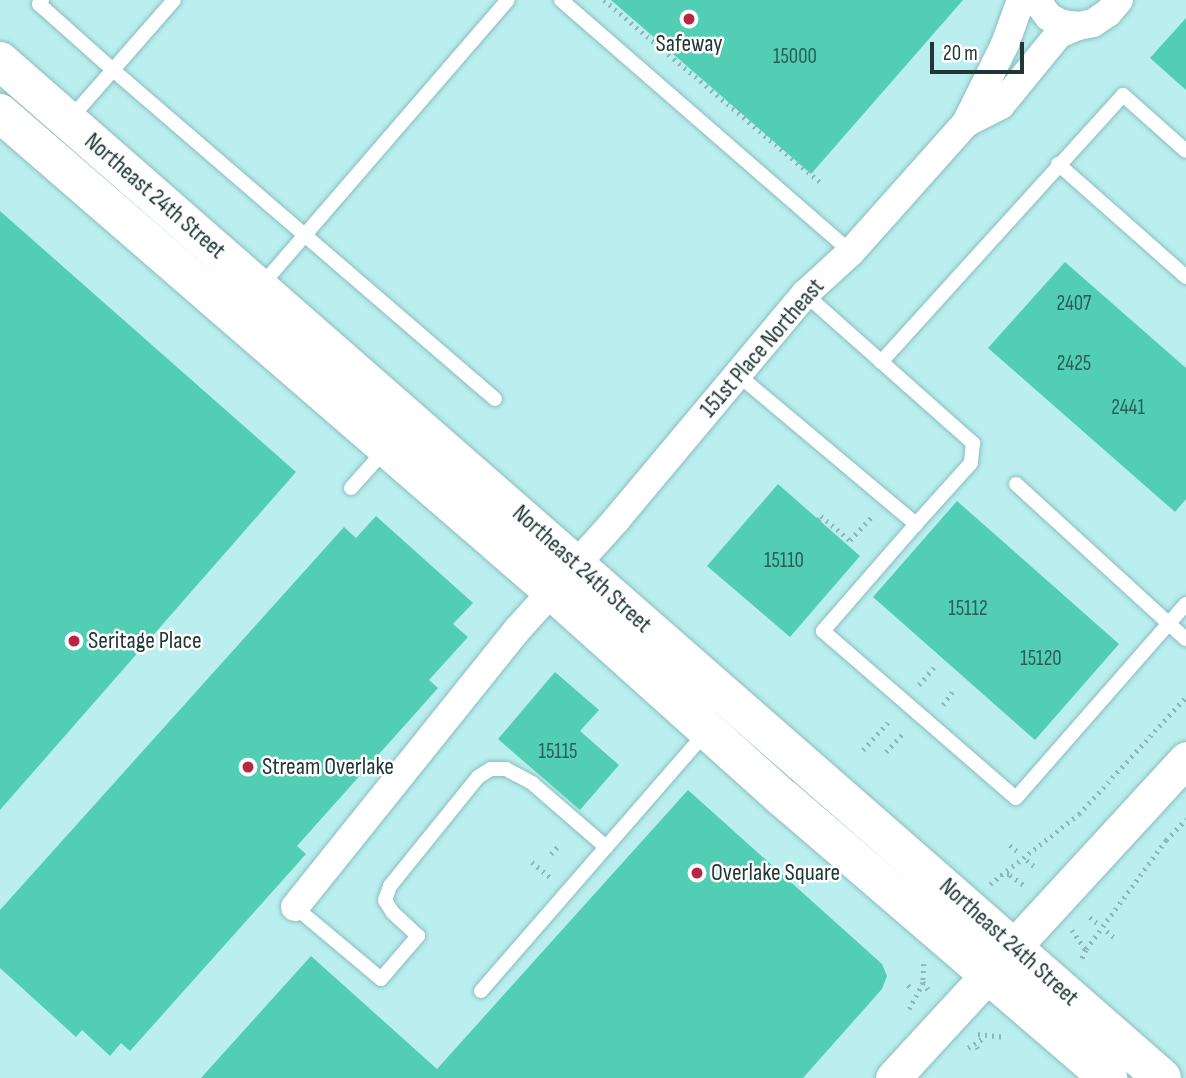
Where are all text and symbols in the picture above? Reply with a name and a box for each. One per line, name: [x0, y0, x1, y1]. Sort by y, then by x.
marker: Safeway: [681, 11, 697, 27]
scale bar: [934, 28, 1028, 72]
place label: Safeway: [656, 30, 722, 58]
text: 20 m: [943, 41, 978, 66]
house number: 15000: [773, 44, 817, 70]
street label: Northeast 24th Street: [79, 127, 231, 265]
street label: 151st Place Northeast: [694, 273, 830, 423]
house number: 2407: [1056, 291, 1092, 317]
house number: 2425: [1057, 351, 1091, 377]
house number: 2441: [1111, 395, 1145, 421]
street label: Northeast 24th Street: [506, 499, 658, 639]
house number: 15110: [764, 548, 804, 574]
house number: 15112: [948, 596, 988, 622]
place label: Seritage Place: [88, 627, 202, 655]
marker: Seritage Place: [66, 633, 82, 649]
house number: 15120: [1020, 646, 1062, 672]
house number: 15115: [539, 739, 577, 765]
place label: Stream Overlake: [262, 753, 394, 781]
marker: Stream Overlake: [240, 759, 256, 775]
place label: Overlake Square: [711, 859, 840, 887]
marker: Overlake Square: [689, 865, 705, 881]
street label: Northeast 24th Street: [933, 872, 1085, 1012]

